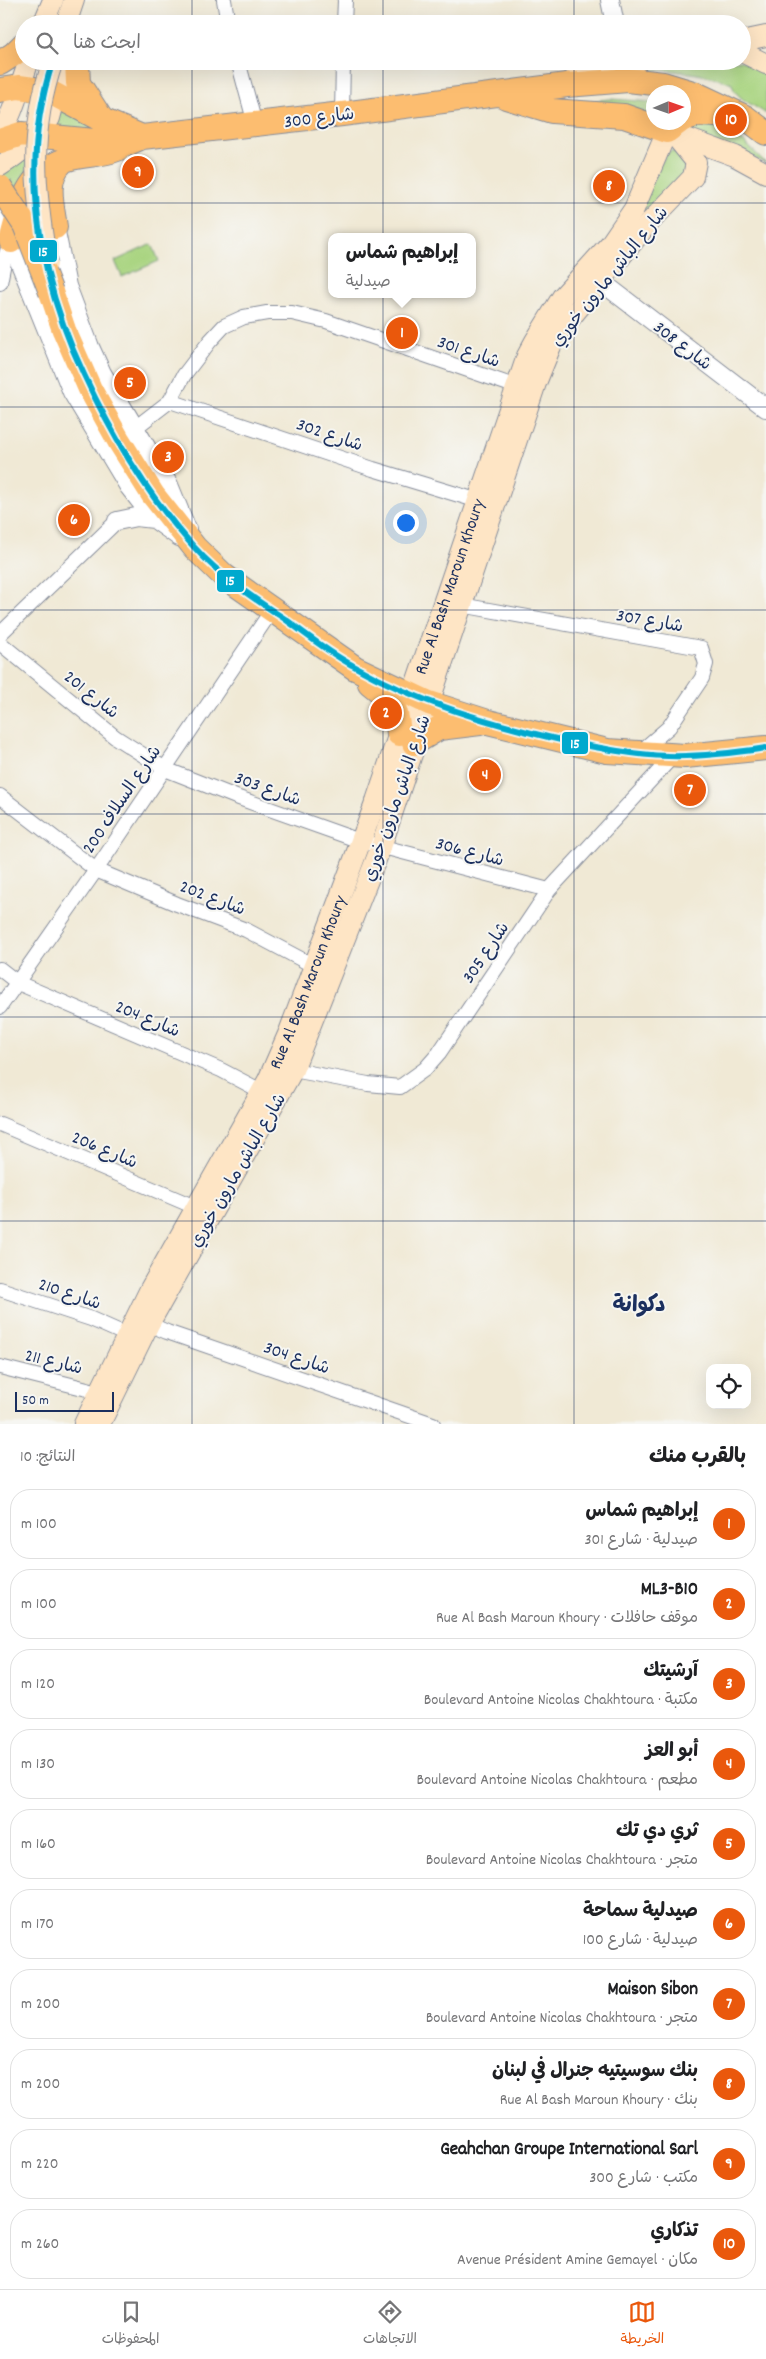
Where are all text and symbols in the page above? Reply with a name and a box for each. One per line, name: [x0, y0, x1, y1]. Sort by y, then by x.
search box: [15, 15, 751, 70]
icon: search: [33, 29, 61, 57]
text: ابحث هنا: [73, 31, 141, 58]
north arrow: [646, 85, 691, 130]
pin: 10: [715, 101, 747, 139]
street label: شارع 300: [283, 103, 356, 136]
pin: 9: [122, 153, 154, 191]
pin: 8: [593, 167, 625, 205]
street label: شارع الباش مارون خوري: [546, 202, 676, 353]
popup: [328, 233, 476, 298]
line badge: 15: [29, 239, 58, 263]
text: إبراهيم شماس: [346, 241, 458, 268]
text: 15: [38, 243, 48, 263]
text: صيدلية: [346, 271, 391, 294]
pin: 1: [386, 314, 418, 352]
street label: شارع 308: [647, 316, 716, 378]
street label: شارع 301: [433, 331, 503, 376]
pin: 5: [114, 364, 146, 402]
street label: شارع 302: [293, 413, 366, 459]
pin: 3: [152, 438, 184, 476]
street label: Rue Al Bash Maroun Khoury: [410, 495, 493, 679]
pin: 6: [58, 501, 90, 539]
your location: [393, 510, 419, 536]
line badge: 15: [216, 569, 245, 593]
text: 15: [225, 572, 235, 592]
street label: شارع 307: [614, 604, 685, 641]
street label: شارع 201: [57, 666, 123, 726]
pin: 2: [370, 694, 402, 732]
street label: شارع الباش مارون خوري: [358, 712, 439, 885]
line badge: 15: [561, 731, 589, 755]
text: 15: [570, 735, 580, 755]
street label: 200 شارع السلاف: [78, 741, 169, 860]
pin: 4: [469, 756, 501, 794]
street label: شارع 303: [231, 767, 304, 814]
pin: 7: [674, 771, 706, 809]
street label: شارع 306: [432, 832, 506, 875]
street label: شارع 202: [176, 875, 249, 923]
street label: Rue Al Bash Maroun Khoury: [264, 892, 355, 1073]
street label: شارع 305: [457, 918, 517, 989]
street label: شارع 204: [111, 995, 183, 1045]
street label: شارع الباش مارون خوري: [185, 1089, 294, 1253]
street label: شارع 206: [67, 1126, 141, 1176]
street label: شارع 210: [35, 1273, 104, 1318]
district label: دكوانة: [613, 1291, 665, 1322]
street label: شارع 304: [260, 1336, 333, 1382]
street label: شارع 211: [22, 1344, 85, 1383]
map controls: [706, 1364, 751, 1409]
button: locate: [706, 1364, 751, 1409]
scale bar: [15, 1389, 114, 1412]
text: 50 m: [22, 1391, 49, 1411]
text: بالقرب منك: [649, 1443, 746, 1473]
text: النتائج: 10: [20, 1446, 75, 1469]
text: إبراهيم شماس: [586, 1499, 698, 1526]
text: 100 m: [21, 1513, 57, 1536]
text: 1: [727, 1513, 731, 1536]
text: صيدلية · شارع 301: [584, 1529, 698, 1552]
text: ML3-B10: [641, 1577, 698, 1604]
text: 100 m: [21, 1593, 57, 1616]
text: 2: [726, 1593, 733, 1616]
text: موقف حافلات · Rue Al Bash Maroun Khoury: [436, 1607, 698, 1630]
text: آرشيتك: [643, 1659, 698, 1686]
text: 120 m: [21, 1673, 55, 1696]
text: 3: [725, 1673, 733, 1696]
text: مكتبة · Boulevard Antoine Nicolas Chakhtoura: [424, 1689, 698, 1712]
text: أبو العز: [645, 1739, 698, 1766]
text: 130 m: [21, 1753, 55, 1776]
text: 4: [726, 1753, 732, 1776]
text: مطعم · Boulevard Antoine Nicolas Chakhtoura: [417, 1769, 698, 1792]
text: ثري دي تك: [616, 1819, 698, 1846]
text: 160 m: [21, 1833, 56, 1856]
text: 5: [725, 1833, 733, 1856]
text: متجر · Boulevard Antoine Nicolas Chakhtoura: [426, 1849, 698, 1872]
text: صيدلية سماحة: [583, 1899, 698, 1926]
text: 170 m: [21, 1913, 54, 1936]
text: 6: [725, 1913, 733, 1936]
text: صيدلية · شارع 100: [583, 1929, 698, 1952]
text: Maison Sibon: [608, 1977, 698, 2004]
text: 200 m: [21, 1993, 60, 2016]
text: 7: [726, 1993, 732, 2016]
text: متجر · Boulevard Antoine Nicolas Chakhtoura: [426, 2007, 698, 2030]
text: بنك سوسيتيه جنرال في لبنان: [492, 2059, 698, 2086]
text: 200 m: [21, 2073, 60, 2096]
text: 8: [726, 2073, 732, 2096]
text: بنك · Rue Al Bash Maroun Khoury: [500, 2089, 698, 2112]
text: Geahchan Groupe International Sarl: [440, 2137, 698, 2164]
text: 220 m: [21, 2153, 58, 2176]
text: 9: [725, 2153, 733, 2176]
text: مكتب · شارع 300: [589, 2167, 698, 2190]
text: تذكاري: [651, 2219, 698, 2246]
text: 260 m: [21, 2233, 59, 2256]
text: 10: [723, 2233, 735, 2256]
text: مكان · Avenue Président Amine Gemayel: [457, 2249, 698, 2272]
tab: المحفوظات: [102, 2298, 159, 2351]
tab: الاتجاهات: [363, 2298, 417, 2351]
tab: الخريطة: [621, 2298, 664, 2351]

